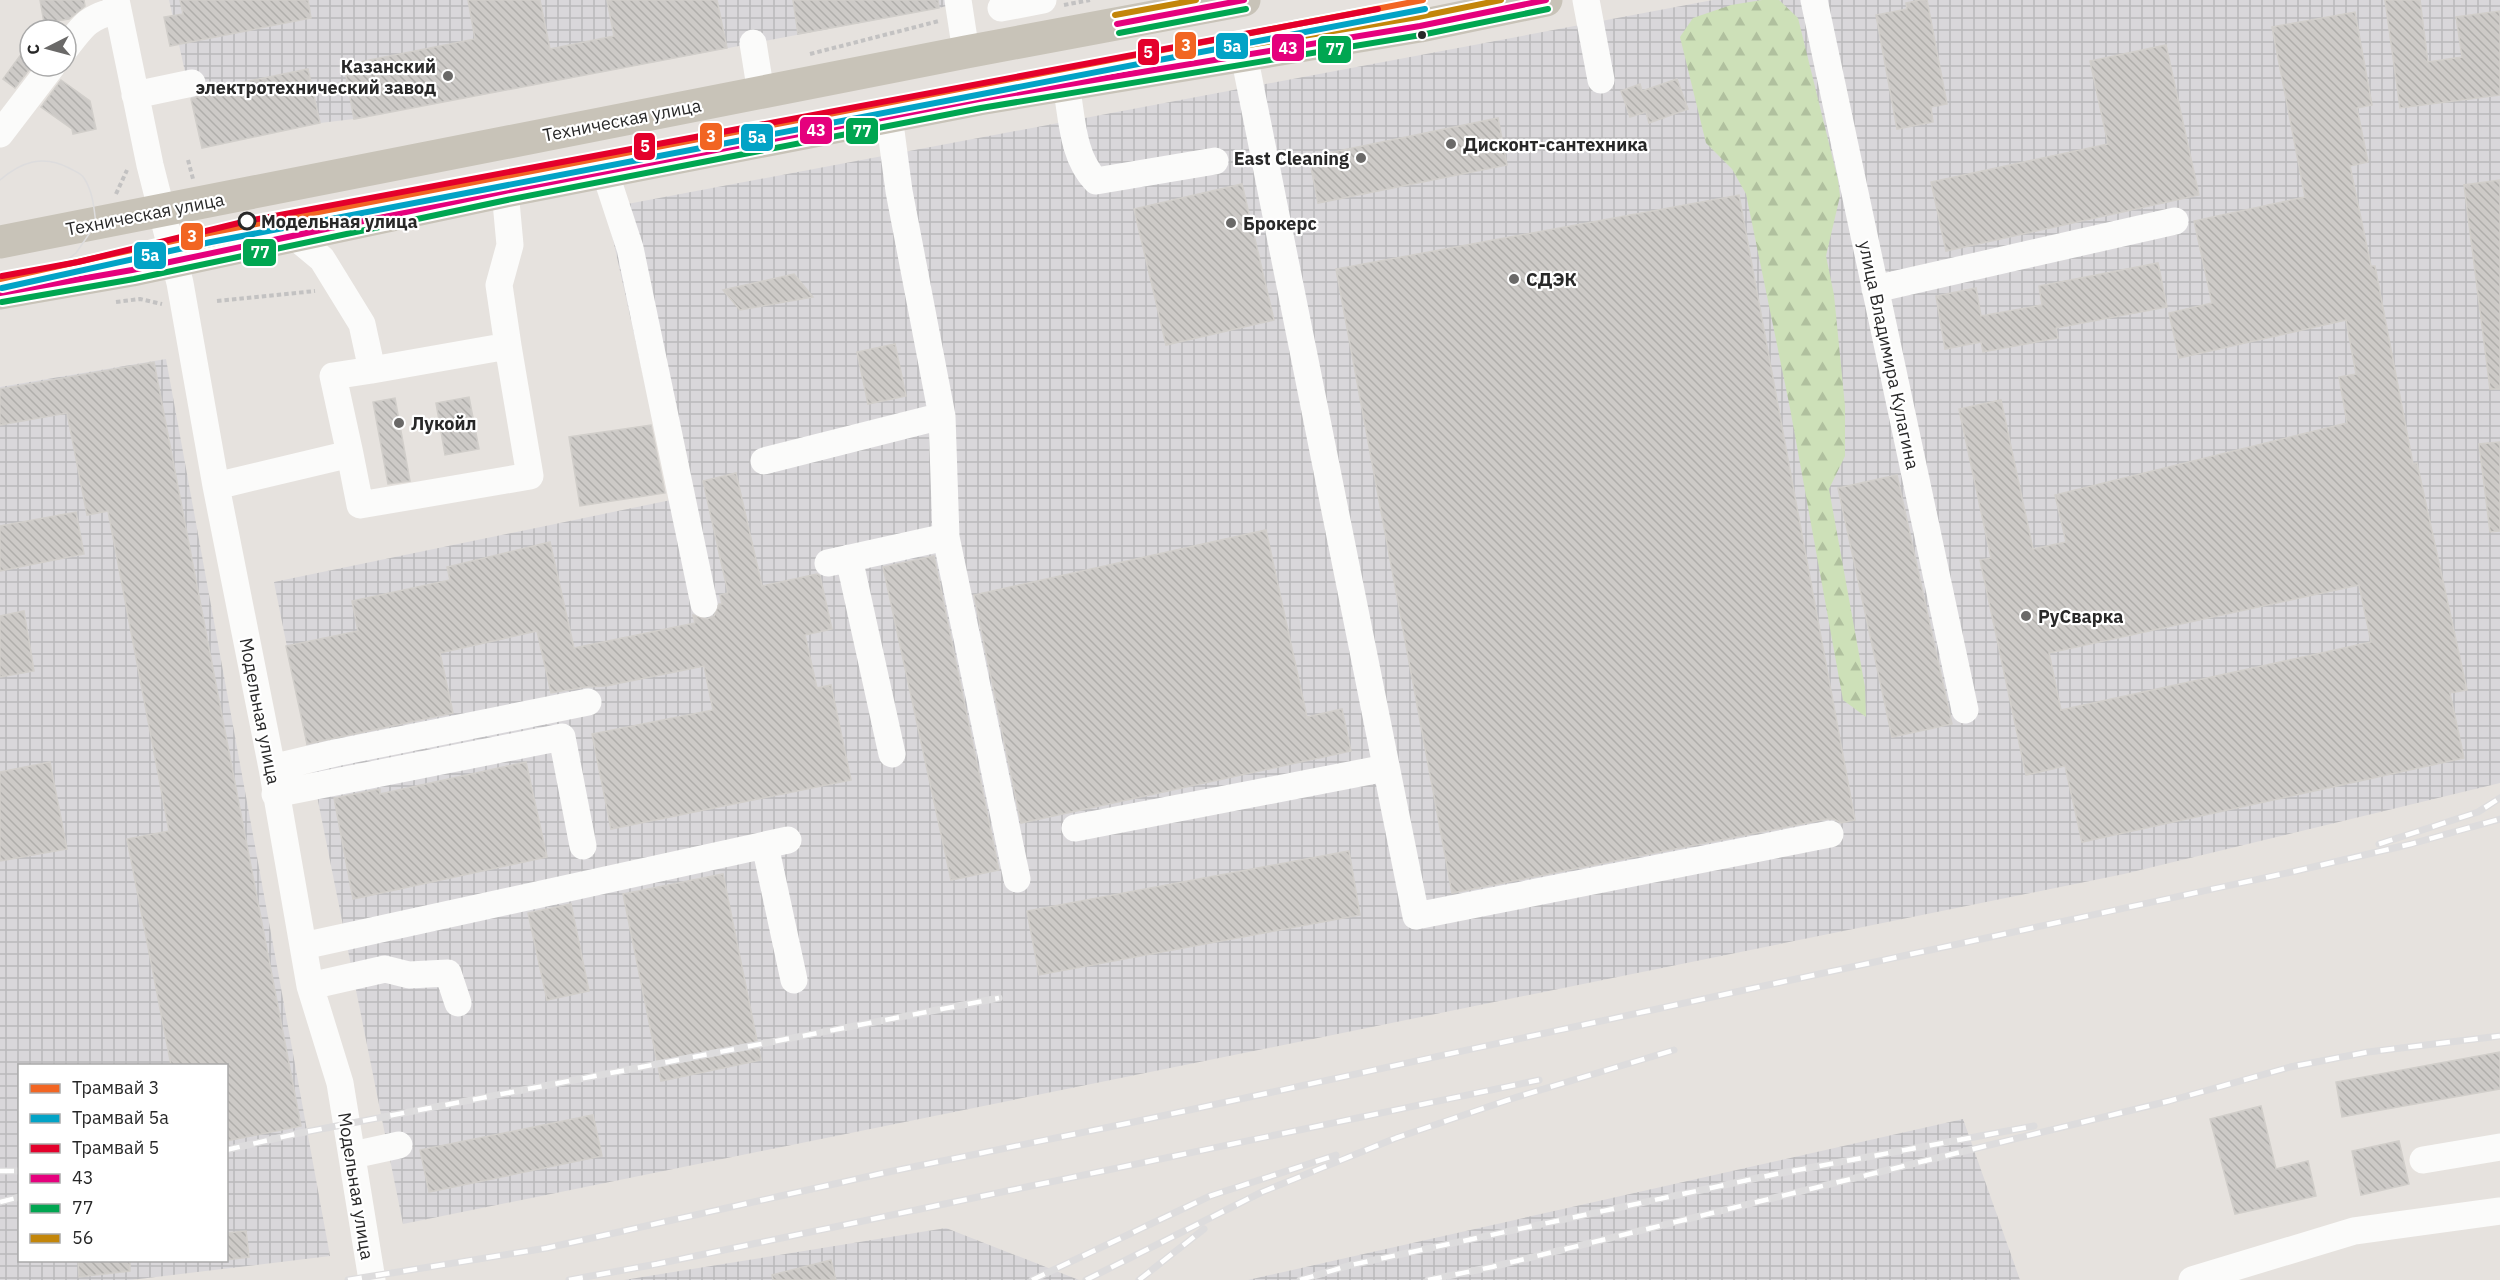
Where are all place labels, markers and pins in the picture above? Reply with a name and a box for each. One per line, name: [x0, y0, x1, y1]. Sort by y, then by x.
unlabelled marker: [1416, 29, 1428, 41]
place label: Казанский электротехнический завод: [195, 55, 436, 99]
marker: Казанский электротехнический завод: [441, 69, 455, 83]
place label: Дисконт-сантехника: [1463, 133, 1648, 156]
marker: Дисконт-сантехника: [1444, 137, 1458, 151]
place label: East Cleaning: [1234, 147, 1349, 170]
marker: East Cleaning: [1354, 151, 1368, 165]
place label: Модельная улица: [261, 210, 418, 233]
marker: Модельная улица: [238, 212, 256, 230]
place label: Брокерс: [1243, 212, 1317, 235]
marker: Брокерс: [1224, 216, 1238, 230]
place label: СДЭК: [1526, 268, 1577, 291]
marker: СДЭК: [1507, 272, 1521, 286]
place label: Лукойл: [411, 412, 477, 435]
marker: Лукойл: [392, 416, 406, 430]
place label: РуСварка: [2038, 605, 2123, 628]
marker: РуСварка: [2019, 609, 2033, 623]

